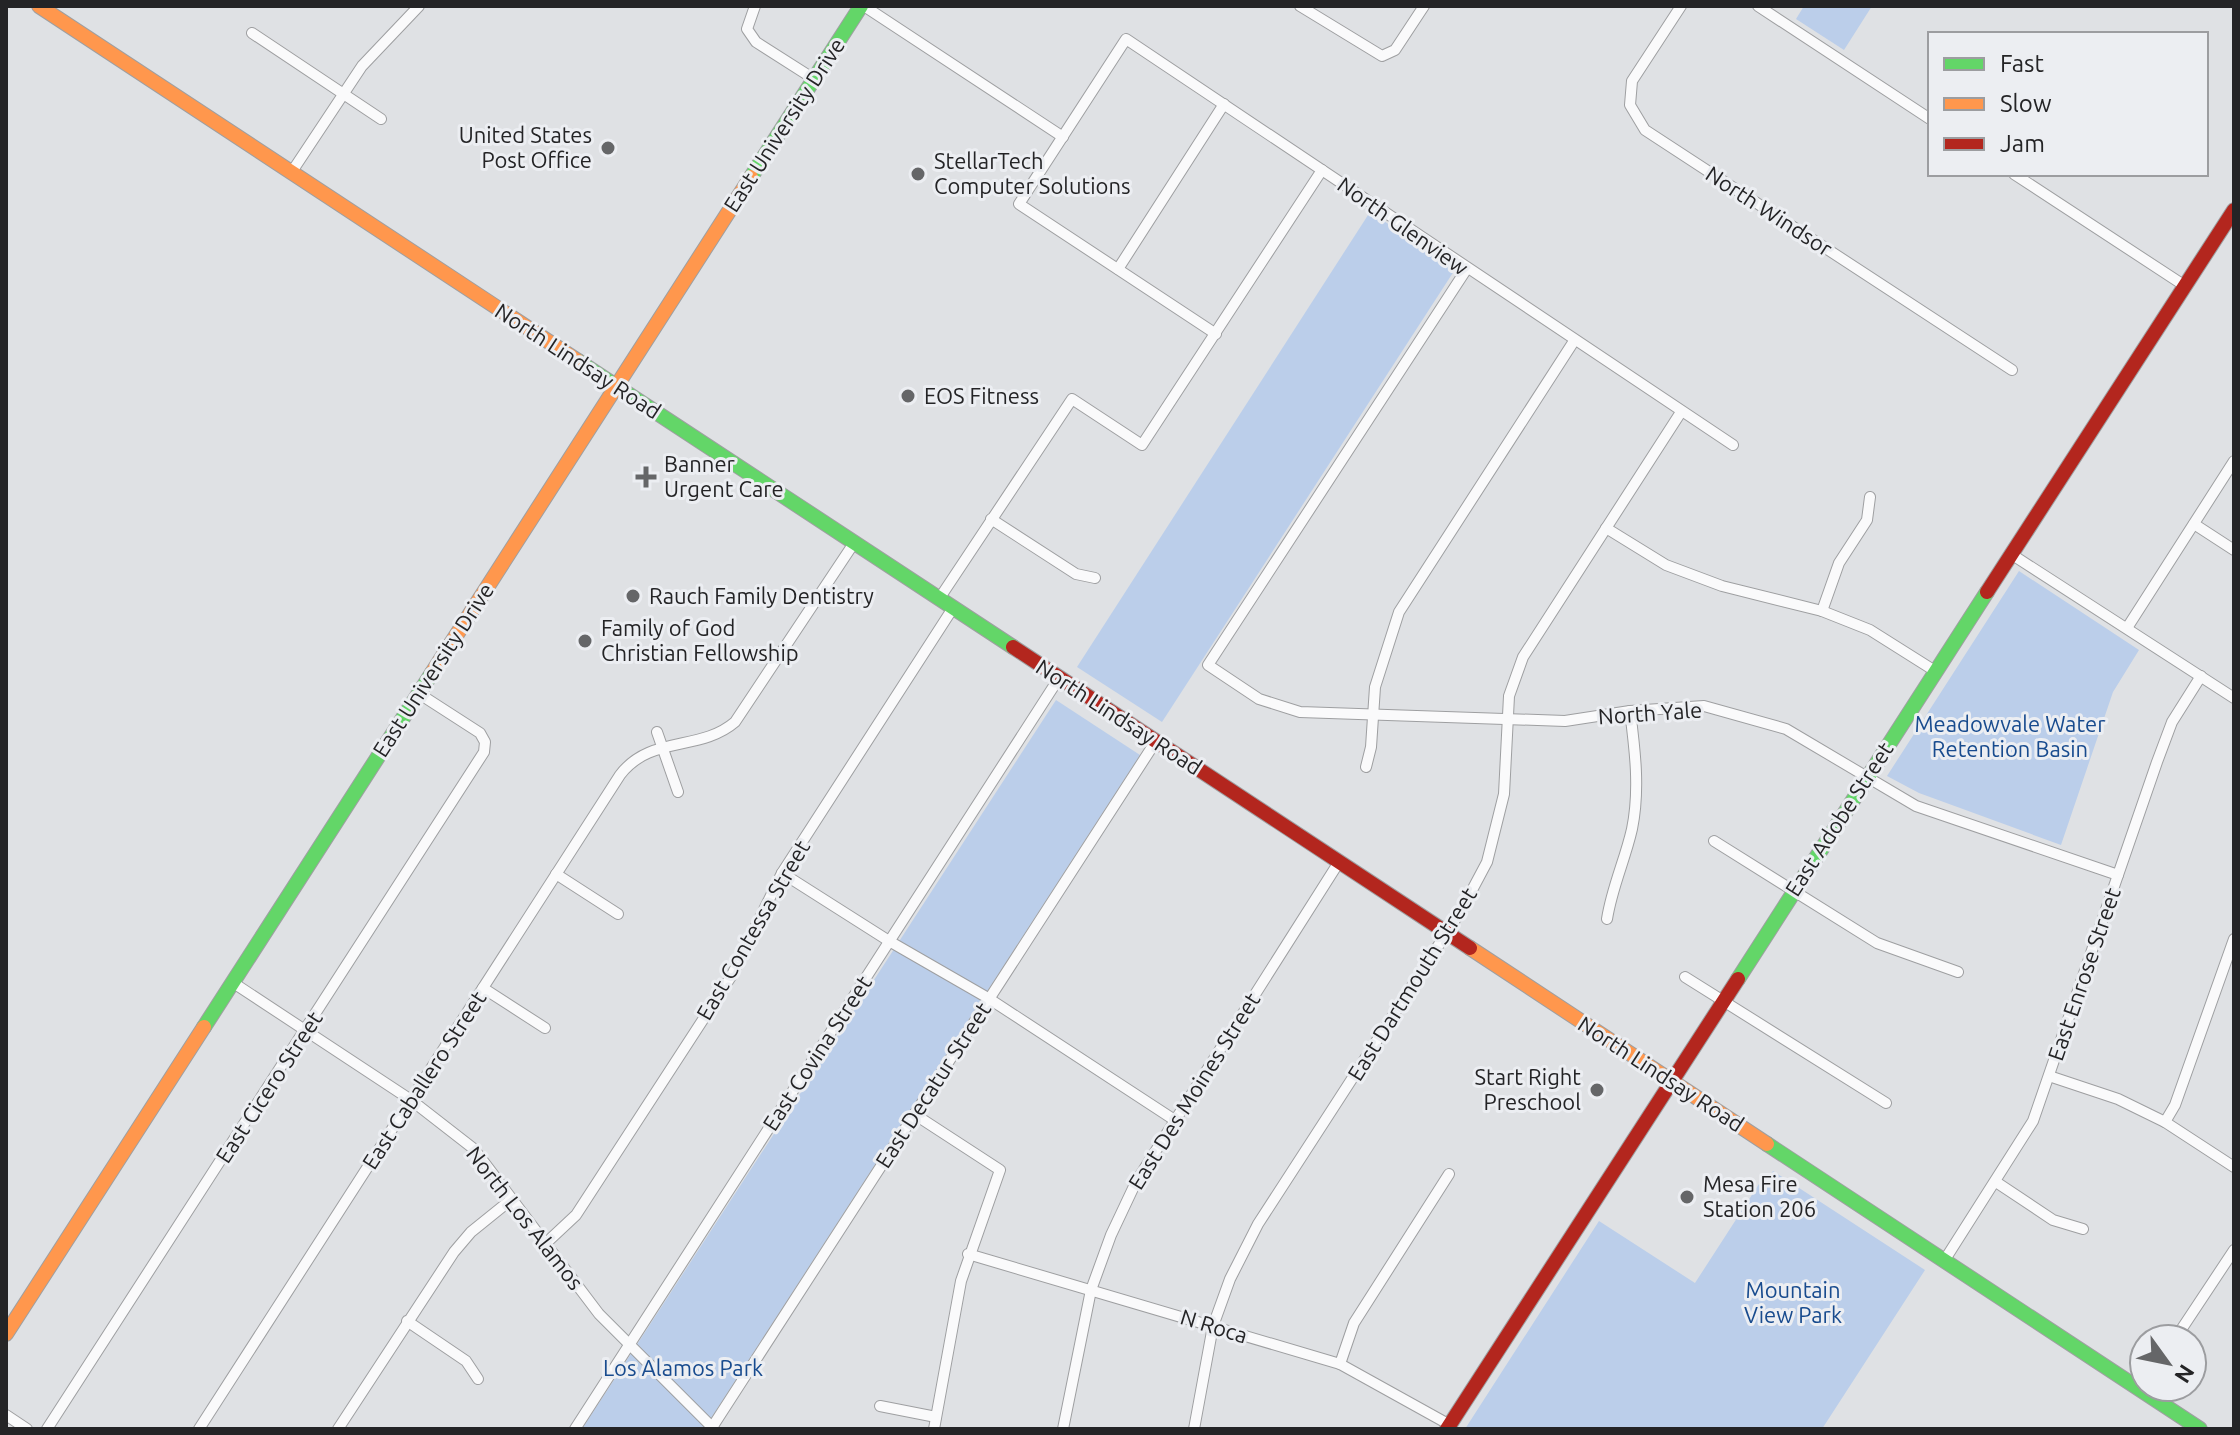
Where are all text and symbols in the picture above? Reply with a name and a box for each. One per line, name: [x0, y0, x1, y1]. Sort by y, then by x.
legend: [1928, 32, 2208, 176]
street label: East University Drive: [718, 33, 849, 216]
text: Fast: [2000, 50, 2044, 77]
text: Slow: [2000, 90, 2052, 117]
place label: United States Post Office: [459, 122, 592, 172]
text: Jam: [2000, 130, 2045, 157]
marker: United States Post Office: [599, 139, 617, 157]
place label: StellarTech Computer Solutions: [934, 148, 1131, 198]
street label: North Windsor: [1701, 160, 1838, 261]
marker: StellarTech Computer Solutions: [909, 165, 927, 183]
street label: North Glenview: [1333, 171, 1473, 280]
street label: North Lindsay Road: [491, 298, 666, 423]
place label: EOS Fitness: [924, 383, 1039, 408]
marker: EOS Fitness: [899, 387, 917, 405]
place label: Banner Urgent Care: [664, 451, 784, 501]
marker: Banner Urgent Care: [635, 466, 657, 488]
street label: East University Drive: [367, 578, 498, 761]
place label: Rauch Family Dentistry: [649, 583, 874, 608]
marker: Rauch Family Dentistry: [624, 587, 642, 605]
place label: Family of God Christian Fellowship: [601, 615, 799, 665]
marker: Family of God Christian Fellowship: [576, 632, 594, 650]
street label: North Lindsay Road: [1032, 654, 1207, 779]
street label: North Yale: [1597, 696, 1703, 729]
park label: Meadowvale Water Retention Basin: [1914, 711, 2106, 761]
street label: East Adobe Street: [1780, 737, 1898, 900]
street label: East Contessa Street: [691, 835, 814, 1024]
street label: East Dartmouth Street: [1342, 882, 1481, 1085]
street label: East Enrose Street: [2042, 884, 2125, 1064]
street label: East Covina Street: [757, 970, 876, 1135]
street label: East Caballero Street: [357, 986, 491, 1173]
street label: East Des Moines Street: [1123, 987, 1265, 1194]
street label: East Decatur Street: [870, 997, 996, 1172]
street label: East Cicero Street: [210, 1006, 327, 1167]
street label: North Lindsay Road: [1574, 1011, 1749, 1136]
place label: Start Right Preschool: [1475, 1064, 1581, 1114]
marker: Start Right Preschool: [1588, 1081, 1606, 1099]
street label: North Los Alamos: [462, 1141, 589, 1294]
place label: Mesa Fire Station 206: [1703, 1171, 1816, 1221]
marker: Mesa Fire Station 206: [1678, 1188, 1696, 1206]
park label: Mountain View Park: [1744, 1277, 1842, 1327]
street label: N Roca: [1178, 1304, 1251, 1348]
north arrow: [2128, 1323, 2208, 1403]
park label: Los Alamos Park: [603, 1355, 763, 1380]
text: N: [2170, 1360, 2200, 1388]

